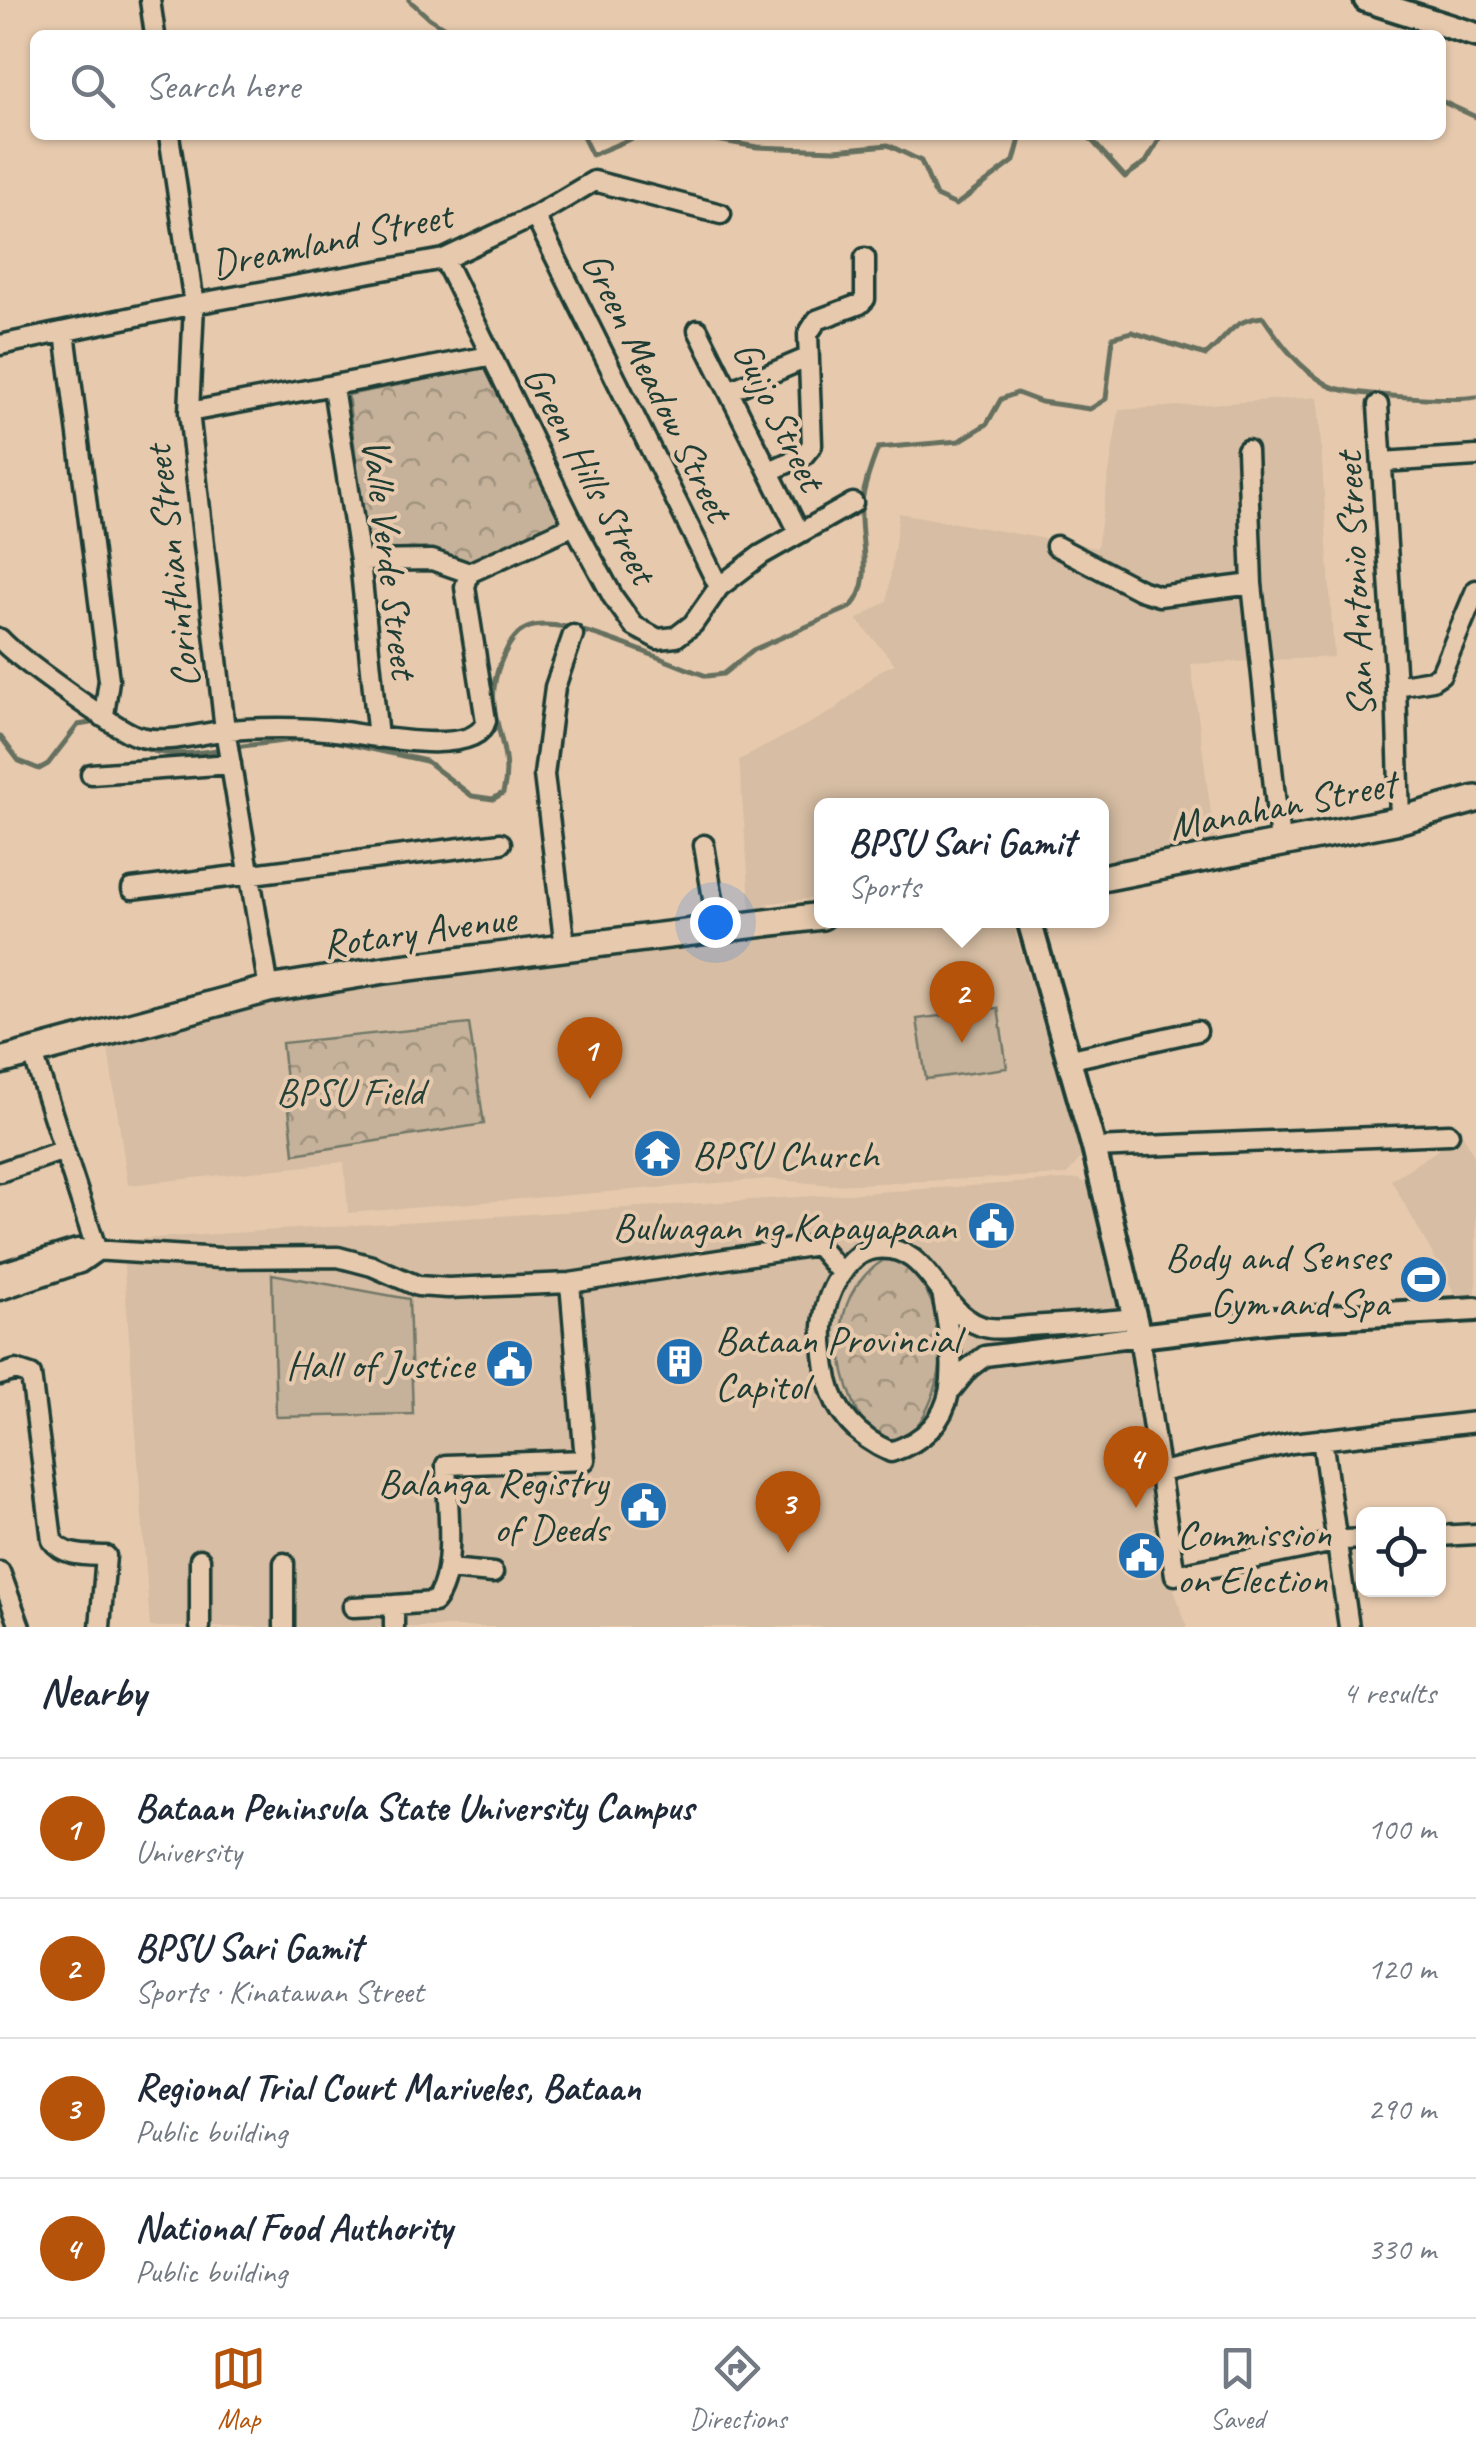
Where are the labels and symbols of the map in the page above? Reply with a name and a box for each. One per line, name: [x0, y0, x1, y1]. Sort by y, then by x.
street label: Dreamland Street: [207, 189, 460, 290]
street label: Green Meadow Street: [570, 244, 746, 533]
street label: Guijo Street: [722, 333, 838, 502]
street label: Green Hills Street: [512, 357, 670, 595]
street label: Valle Verde Street: [351, 435, 430, 685]
street label: Corinthian Street: [132, 439, 212, 691]
street label: San Antonio Street: [1323, 447, 1387, 719]
street label: Manahan Street: [1165, 757, 1405, 851]
street label: Rotary Avenue: [320, 892, 522, 969]
your location: [690, 897, 741, 948]
pin: 2: [930, 960, 994, 1043]
pin: 1: [558, 1016, 622, 1099]
park label: BPSU Field: [276, 1067, 430, 1117]
temple icon: BPSU Church: [631, 1128, 683, 1180]
place label: BPSU Church: [692, 1130, 881, 1180]
public building icon: Bulwagan ng Kapayapaan: [965, 1200, 1017, 1252]
place label: Bulwagan ng Kapayapaan: [613, 1202, 957, 1252]
place label: Body and Senses Gym and Spa: [1165, 1232, 1392, 1328]
sports icon: Body and Senses Gym and Spa: [1398, 1253, 1450, 1305]
place label: Bataan Provincial Capitol: [715, 1315, 967, 1411]
building icon: Bataan Provincial Capitol: [654, 1336, 706, 1388]
public building icon: Hall of Justice: [483, 1338, 535, 1390]
place label: Hall of Justice: [286, 1340, 477, 1390]
pin: 4: [1104, 1426, 1168, 1508]
place label: Balanga Registry of Deeds: [378, 1458, 611, 1554]
pin: 3: [756, 1470, 820, 1553]
public building icon: Balanga Registry of Deeds: [617, 1479, 669, 1531]
place label: Commission on Election: [1177, 1509, 1332, 1605]
public building icon: Commission on Election: [1116, 1530, 1168, 1582]

